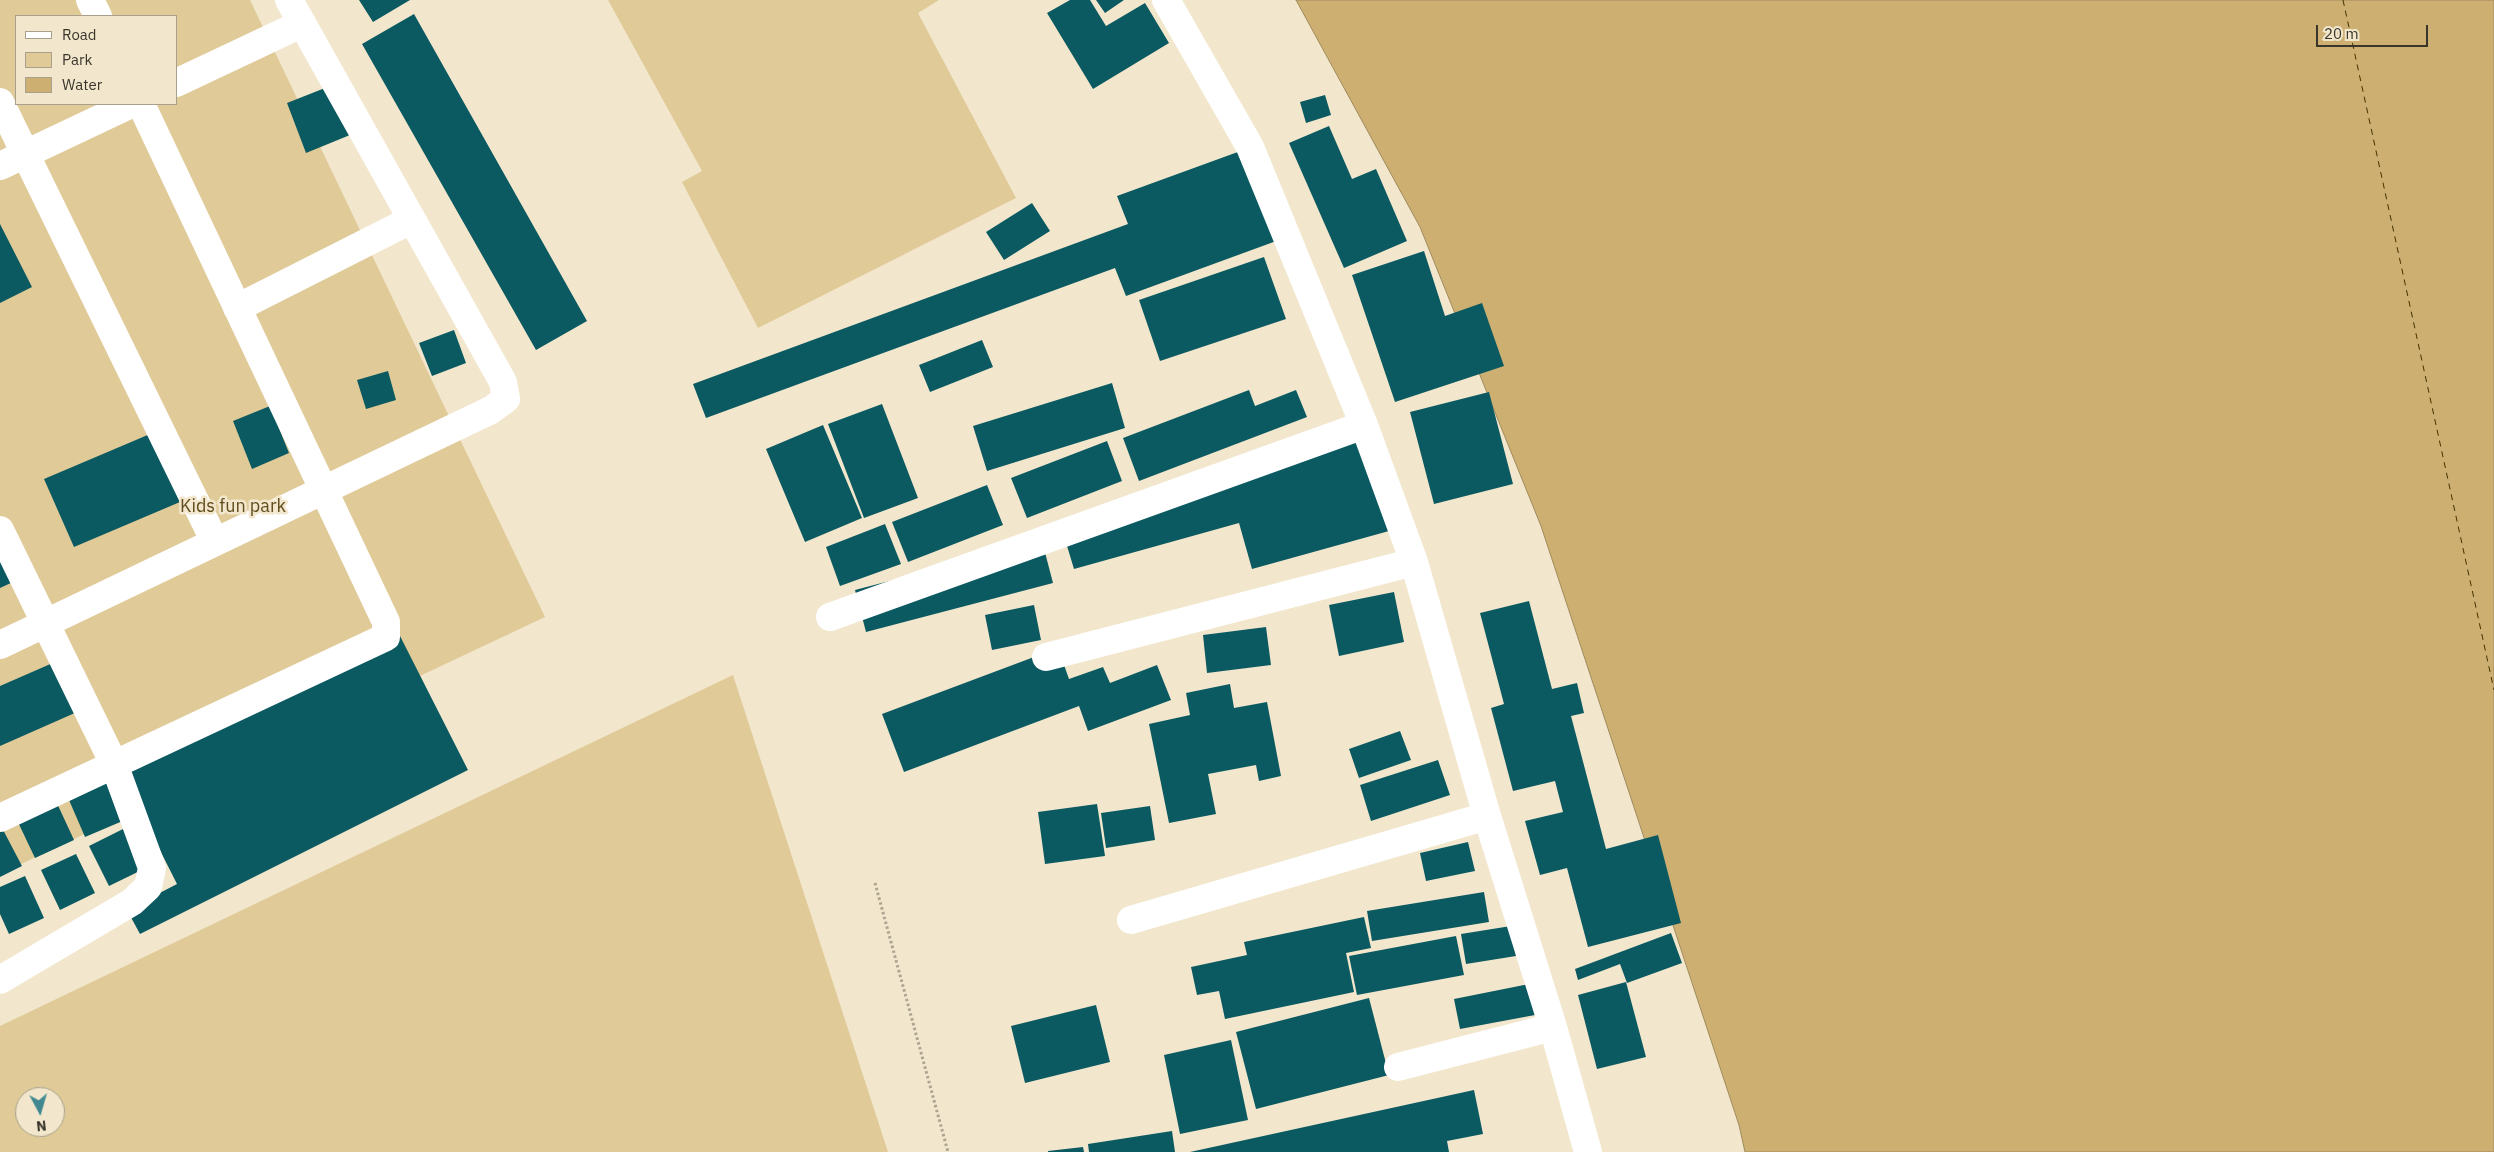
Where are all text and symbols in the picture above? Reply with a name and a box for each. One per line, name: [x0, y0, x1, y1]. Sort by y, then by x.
legend: [15, 15, 178, 105]
scale bar: [2319, 15, 2432, 47]
text: 20 m: [2324, 24, 2359, 43]
text: Road: [62, 25, 97, 44]
text: Park: [62, 50, 92, 69]
text: Water: [62, 75, 102, 94]
park label: Kids fun park: [180, 496, 286, 518]
north arrow: [15, 1087, 65, 1137]
text: N: [35, 1116, 47, 1135]

